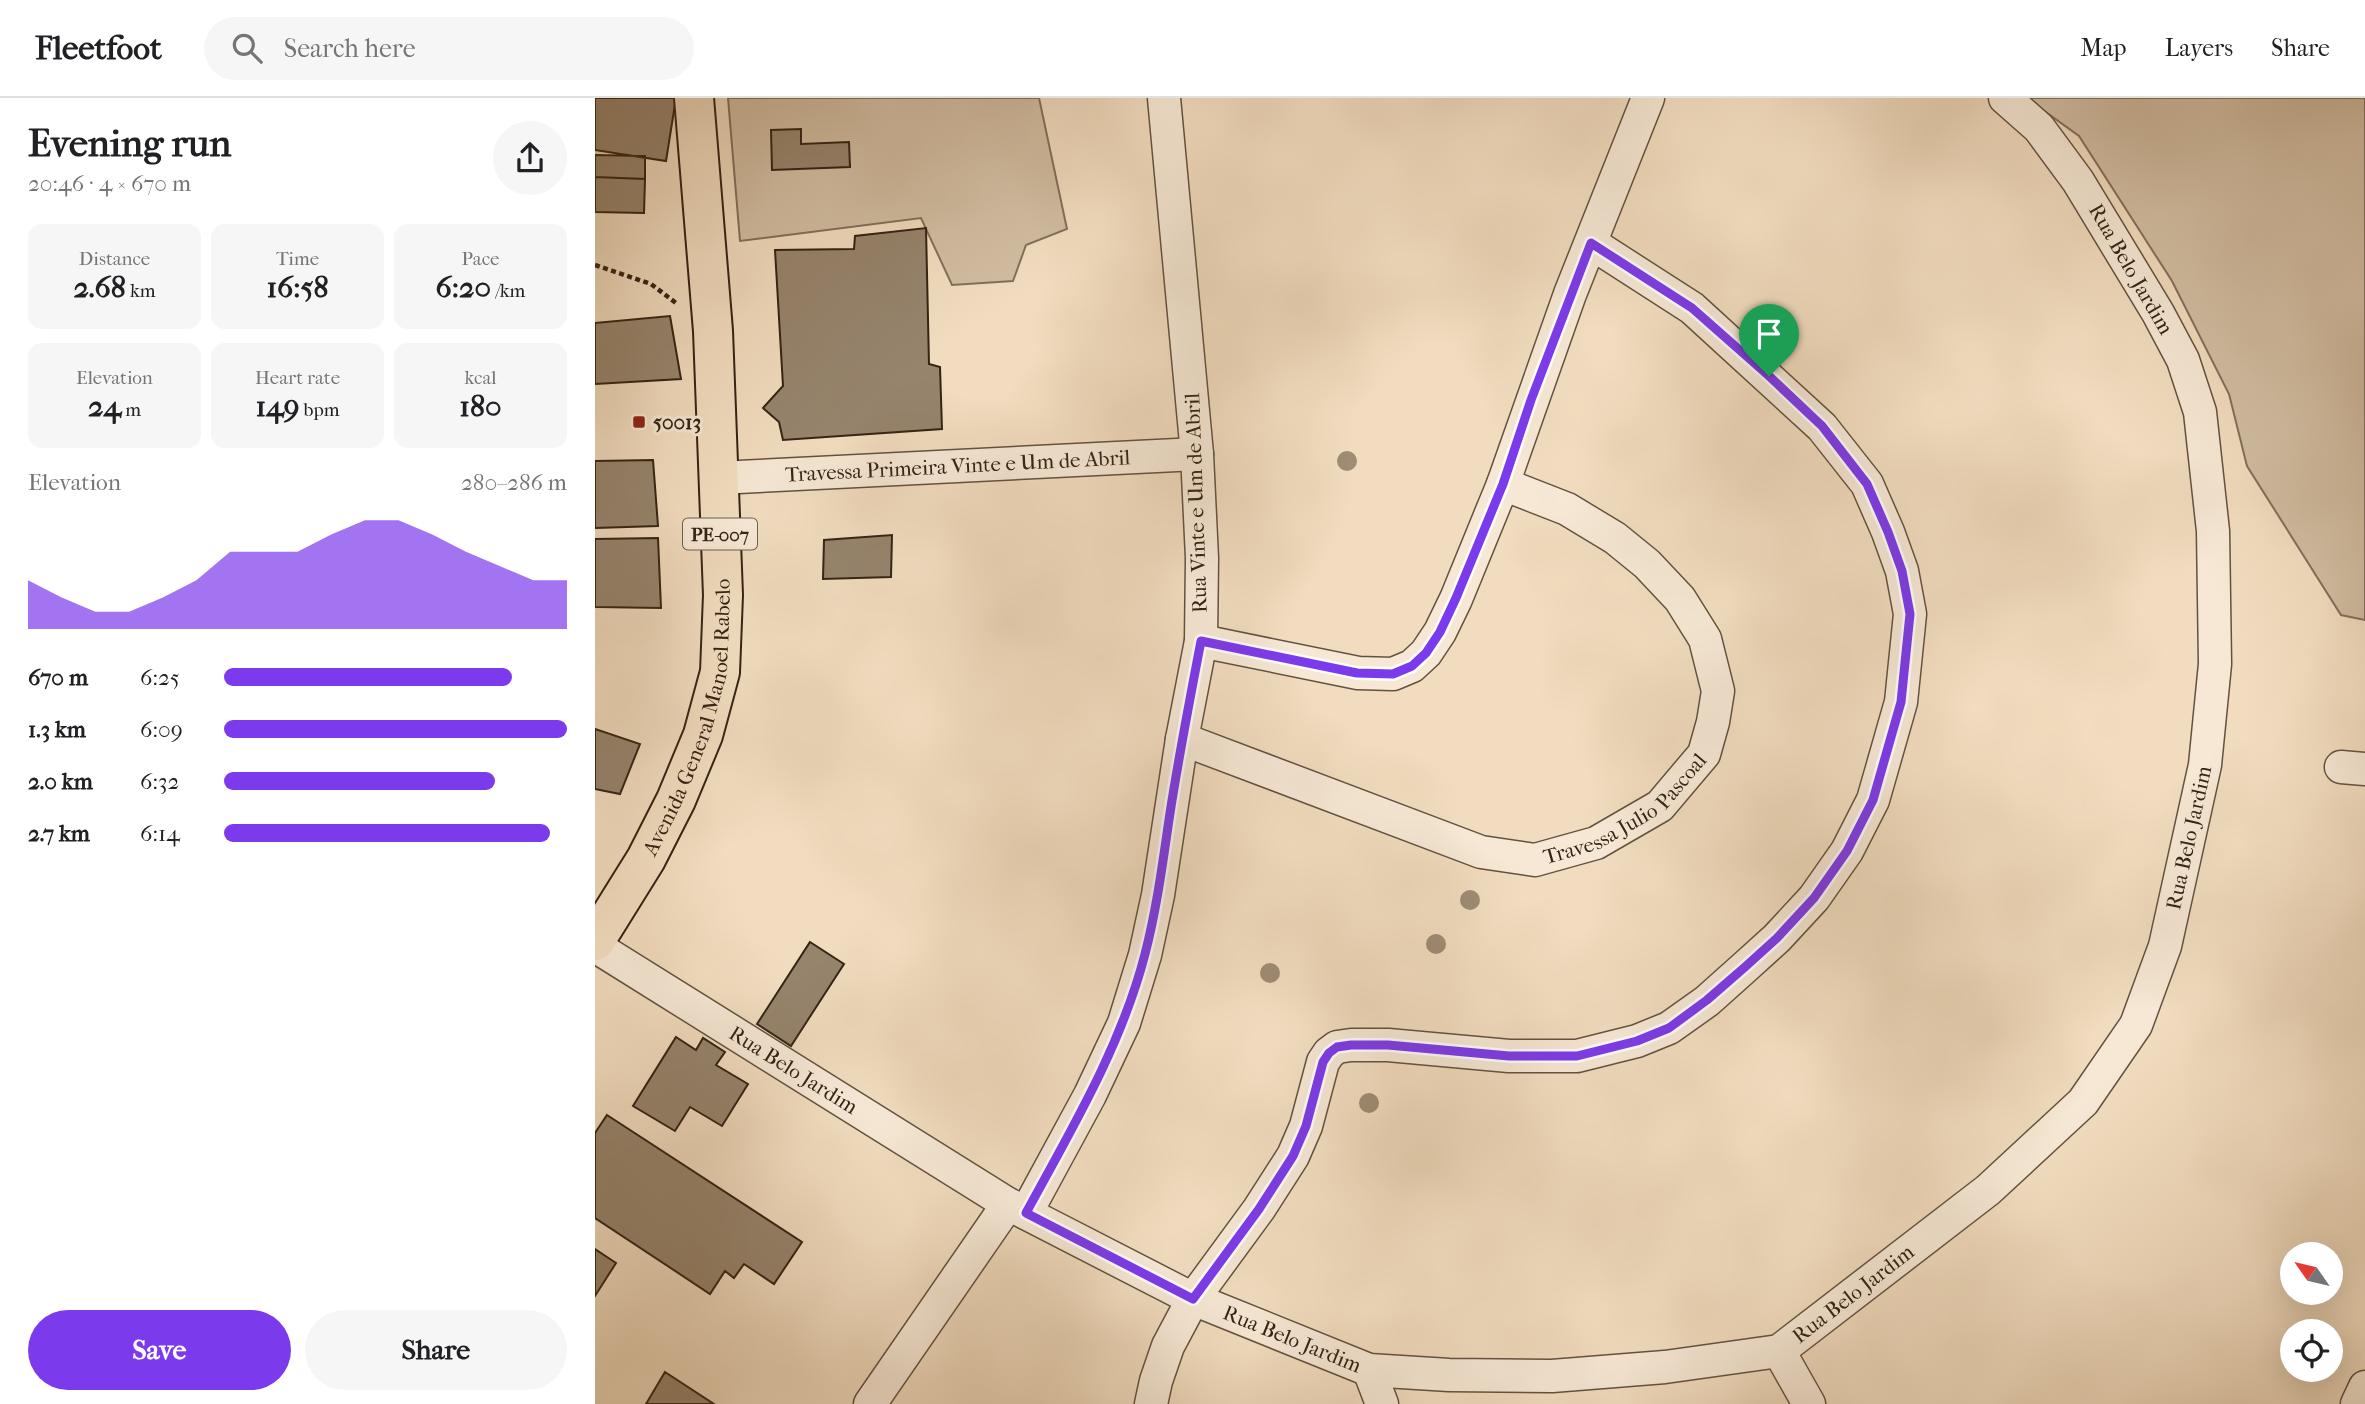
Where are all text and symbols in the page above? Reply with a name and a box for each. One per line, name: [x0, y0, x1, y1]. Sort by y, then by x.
search box: [204, 17, 694, 80]
text: Fleetfoot: [35, 29, 162, 68]
icon: search: [228, 29, 266, 67]
text: Search here: [284, 33, 416, 64]
text: Map: [2081, 34, 2127, 62]
text: Layers: [2165, 34, 2233, 62]
text: Share: [2271, 34, 2330, 62]
text: Evening run: [28, 121, 231, 166]
button: share: [493, 121, 567, 195]
text: 20:46 · 4 × 670 m: [28, 170, 191, 197]
street label: Rua Belo Jardim: [2084, 199, 2178, 339]
text: Distance: [79, 248, 150, 270]
text: Time: [276, 248, 319, 270]
text: Pace: [462, 248, 499, 270]
text: 2.68: [73, 270, 126, 305]
text: 16:58: [266, 270, 329, 305]
text: 6:20: [436, 270, 491, 305]
text: km: [126, 280, 156, 302]
text: /km: [491, 280, 525, 302]
pin: [1739, 304, 1799, 376]
icon: arrive: [1750, 315, 1788, 353]
text: Elevation: [76, 367, 153, 389]
text: Heart rate: [255, 367, 340, 389]
text: kcal: [465, 367, 496, 389]
text: 24: [88, 389, 121, 424]
text: 149: [255, 389, 300, 424]
text: 180: [459, 389, 502, 424]
street label: Rua Vinte e Um de Abril: [1180, 392, 1212, 613]
text: m: [121, 399, 141, 421]
text: bpm: [300, 399, 340, 421]
place label: 50013: [653, 410, 701, 434]
marker: 50013: [631, 414, 647, 430]
street label: Travessa Primeira Vinte e Um de Abril: [785, 445, 1131, 487]
text: Elevation: [28, 469, 121, 496]
text: 280–286 m: [461, 469, 567, 496]
road number: PE-007: [683, 518, 757, 550]
street label: Avenida General Manoel Rabelo: [637, 578, 735, 860]
text: 670 m: [28, 664, 88, 691]
text: 6:25: [140, 664, 180, 691]
text: 1.3 km: [28, 716, 86, 743]
text: 6:09: [140, 716, 183, 743]
street label: Travessa Julio Pascoal: [1541, 748, 1711, 869]
street label: Rua Belo Jardim: [2161, 763, 2217, 912]
text: 2.0 km: [28, 768, 93, 795]
text: 6:32: [140, 768, 179, 795]
text: 2.7 km: [28, 820, 90, 847]
text: 6:14: [140, 820, 180, 847]
street label: Rua Belo Jardim: [725, 1021, 863, 1119]
street label: Rua Belo Jardim: [1788, 1239, 1919, 1348]
north arrow: [2280, 1242, 2343, 1306]
map controls: [2280, 1242, 2343, 1382]
street label: Rua Belo Jardim: [1220, 1300, 1365, 1378]
button: Save: [28, 1310, 291, 1390]
button: Share: [305, 1310, 567, 1390]
button: locate: [2280, 1319, 2343, 1382]

